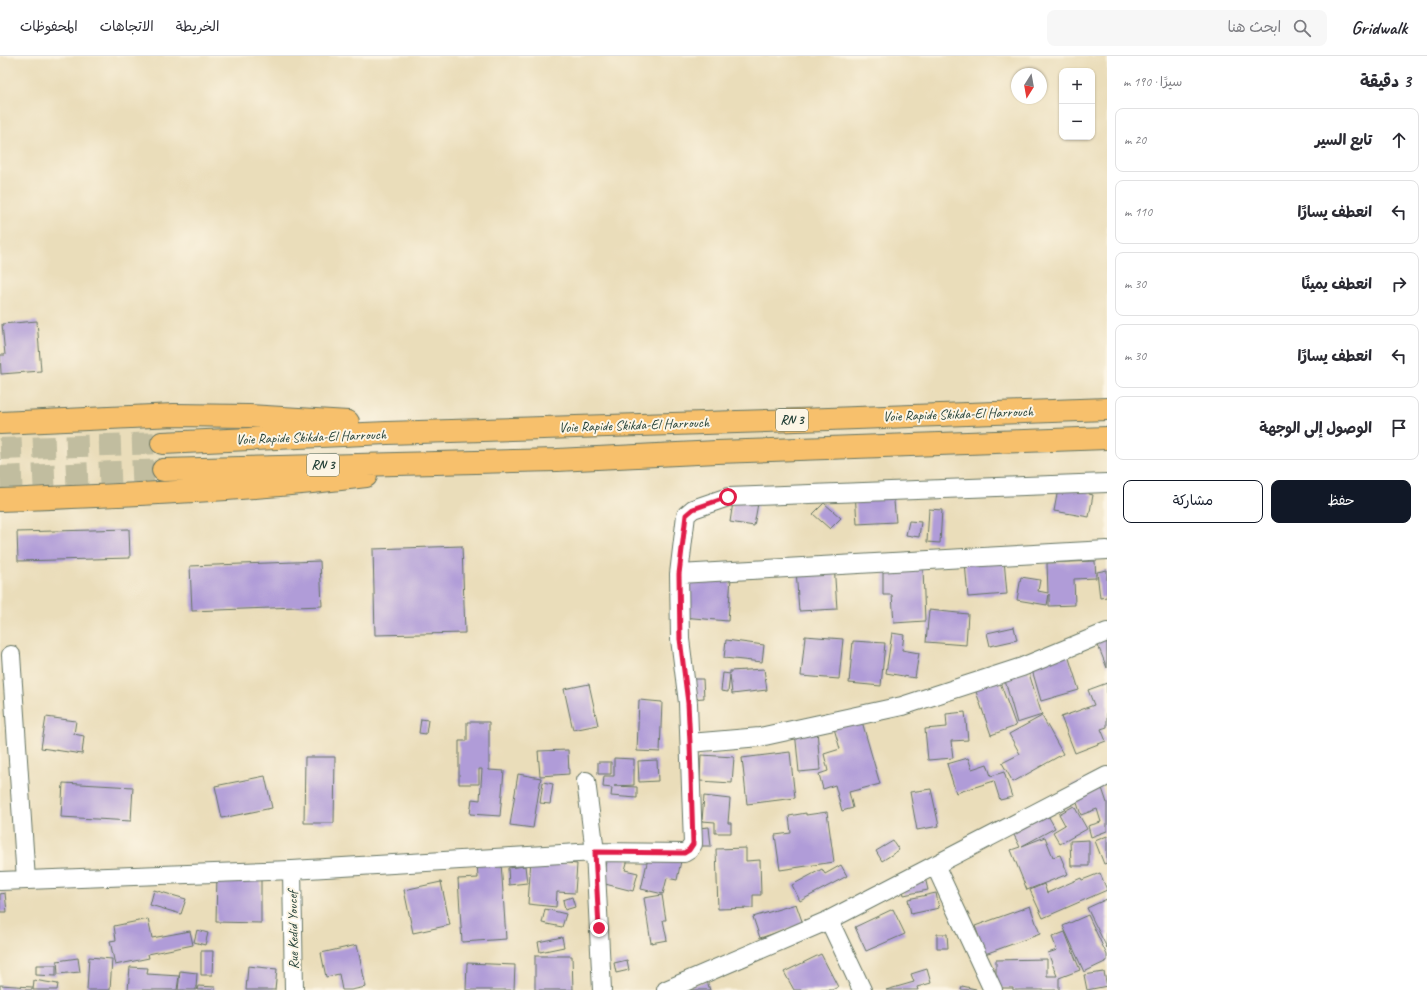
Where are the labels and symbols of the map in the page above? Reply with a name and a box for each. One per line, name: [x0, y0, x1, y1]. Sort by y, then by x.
north arrow: [1011, 68, 1047, 104]
street label: Voie Rapide Skikda-El Harrouch: [883, 403, 1034, 425]
road number: RN 3: [776, 409, 808, 431]
street label: Voie Rapide Skikda-El Harrouch: [559, 414, 710, 436]
street label: Voie Rapide Skikda-El Harrouch: [236, 426, 387, 448]
road number: RN 3: [307, 454, 339, 476]
route start: [719, 488, 737, 506]
street label: Rue Kedid Youcef: [284, 888, 302, 969]
route end: [590, 919, 608, 937]

